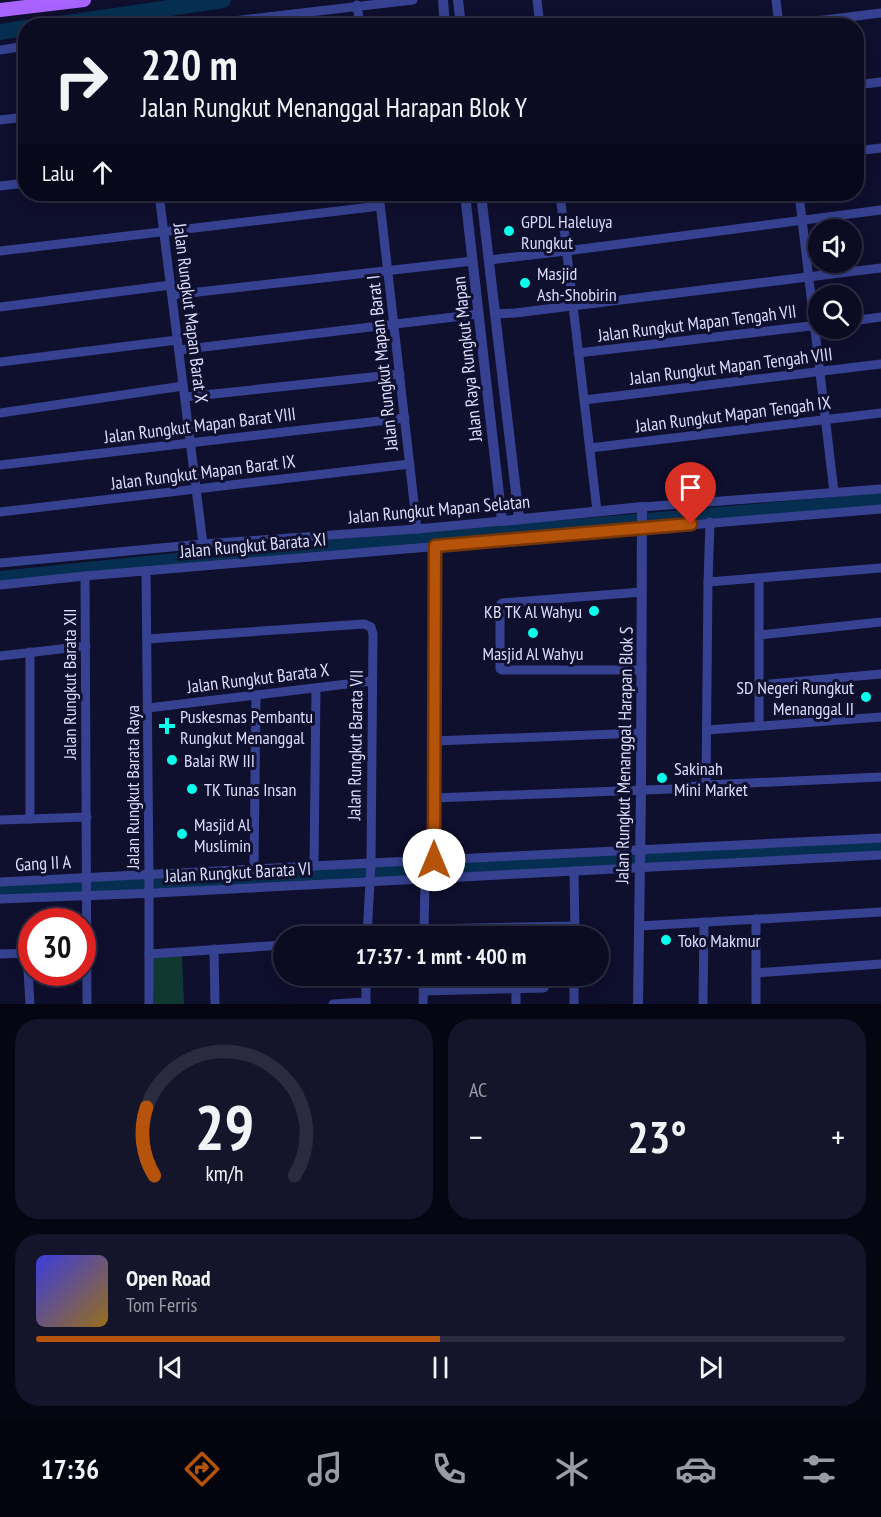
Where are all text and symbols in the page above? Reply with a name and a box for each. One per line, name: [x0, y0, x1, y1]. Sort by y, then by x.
text: 220 m: [141, 37, 238, 92]
icon: right: [42, 42, 120, 120]
text: Jalan Rungkut Menanggal Harapan Blok Y: [141, 90, 527, 124]
icon: ahead: [86, 156, 119, 189]
text: Lalu: [42, 159, 74, 187]
place label: GPDL Haleluya Rungkut: [521, 210, 613, 254]
map controls: [808, 219, 862, 339]
button: sound: [808, 219, 862, 273]
street label: Jalan Rungkut Mapan Barat X: [168, 221, 213, 404]
marker: GPDL Haleluya Rungkut: [502, 224, 516, 238]
place label: Masjid Ash-Shobirin: [537, 262, 617, 306]
street label: Jalan Rungkut Mapan Barat I: [361, 274, 403, 453]
street label: Jalan Raya Rungkut Mapan: [447, 275, 487, 444]
marker: Masjid Ash-Shobirin: [518, 276, 532, 290]
button: search: [808, 285, 862, 339]
street label: Jalan Rungkut Mapan Tengah VII: [595, 299, 798, 347]
street label: Jalan Rungkut Mapan Tengah VIII: [627, 342, 834, 390]
street label: Jalan Rungkut Mapan Tengah IX: [633, 391, 832, 438]
street label: Jalan Rungkut Mapan Barat VIII: [102, 402, 297, 448]
street label: Jalan Rungkut Mapan Barat IX: [109, 449, 296, 495]
pin: [665, 462, 716, 524]
icon: arrive: [674, 471, 707, 504]
street label: Jalan Rungkut Mapan Selatan: [346, 490, 531, 528]
street label: Jalan Rungkut Barata XI: [178, 527, 327, 563]
place label: KB TK Al Wahyu: [484, 600, 582, 623]
marker: KB TK Al Wahyu: [587, 604, 601, 618]
street label: Jalan Rungkut Barata XII: [58, 608, 81, 761]
marker: Masjid Al Wahyu: [526, 626, 540, 640]
street label: Jalan Rungkut Menanggal Harapan Blok S: [610, 626, 638, 885]
place label: Masjid Al Wahyu: [482, 642, 584, 665]
street label: Jalan Rungkut Barata X: [185, 658, 330, 698]
street label: Jalan Rungkut Barata VII: [342, 670, 368, 821]
place label: SD Negeri Rungkut Menanggal II: [736, 676, 854, 720]
marker: SD Negeri Rungkut Menanggal II: [859, 690, 873, 704]
street label: Jalan Rungkut Barata Raya: [121, 705, 144, 870]
place label: Puskesmas Pembantu Rungkut Menanggal: [180, 705, 313, 749]
marker: Puskesmas Pembantu Rungkut Menanggal: [158, 717, 176, 735]
place label: Balai RW III: [184, 749, 255, 772]
marker: Balai RW III: [165, 753, 179, 767]
place label: Sakinah Mini Market: [674, 757, 748, 801]
marker: Sakinah Mini Market: [655, 771, 669, 785]
place label: TK Tunas Insan: [204, 778, 296, 801]
marker: TK Tunas Insan: [185, 782, 199, 796]
place label: Masjid Al Muslimin: [194, 813, 251, 857]
marker: Masjid Al Muslimin: [175, 827, 189, 841]
position arrow: [402, 828, 466, 892]
street label: Gang II A: [15, 850, 72, 876]
street label: Jalan Rungkut Barata VI: [163, 857, 312, 887]
speed limit sign: 30: [18, 908, 96, 986]
place label: Toko Makmur: [678, 929, 761, 952]
marker: Toko Makmur: [659, 933, 673, 947]
text: 17:37 · 1 mnt · 400 m: [356, 942, 526, 970]
text: AC: [469, 1077, 487, 1103]
text: 29: [194, 1086, 254, 1167]
text: 23°: [627, 1107, 687, 1165]
text: −: [469, 1115, 483, 1158]
text: +: [831, 1115, 845, 1158]
text: km/h: [205, 1159, 243, 1187]
text: Open Road: [126, 1264, 211, 1292]
text: Tom Ferris: [126, 1292, 197, 1318]
icon: previous: [154, 1351, 187, 1384]
icon: pause: [424, 1351, 457, 1384]
icon: next: [694, 1351, 727, 1384]
icon: directions: [181, 1448, 223, 1490]
icon: music: [304, 1448, 346, 1490]
icon: phone: [428, 1448, 470, 1490]
icon: climate: [551, 1448, 593, 1490]
icon: car: [675, 1448, 717, 1490]
icon: filters: [798, 1448, 840, 1490]
text: 17:36: [41, 1452, 99, 1486]

